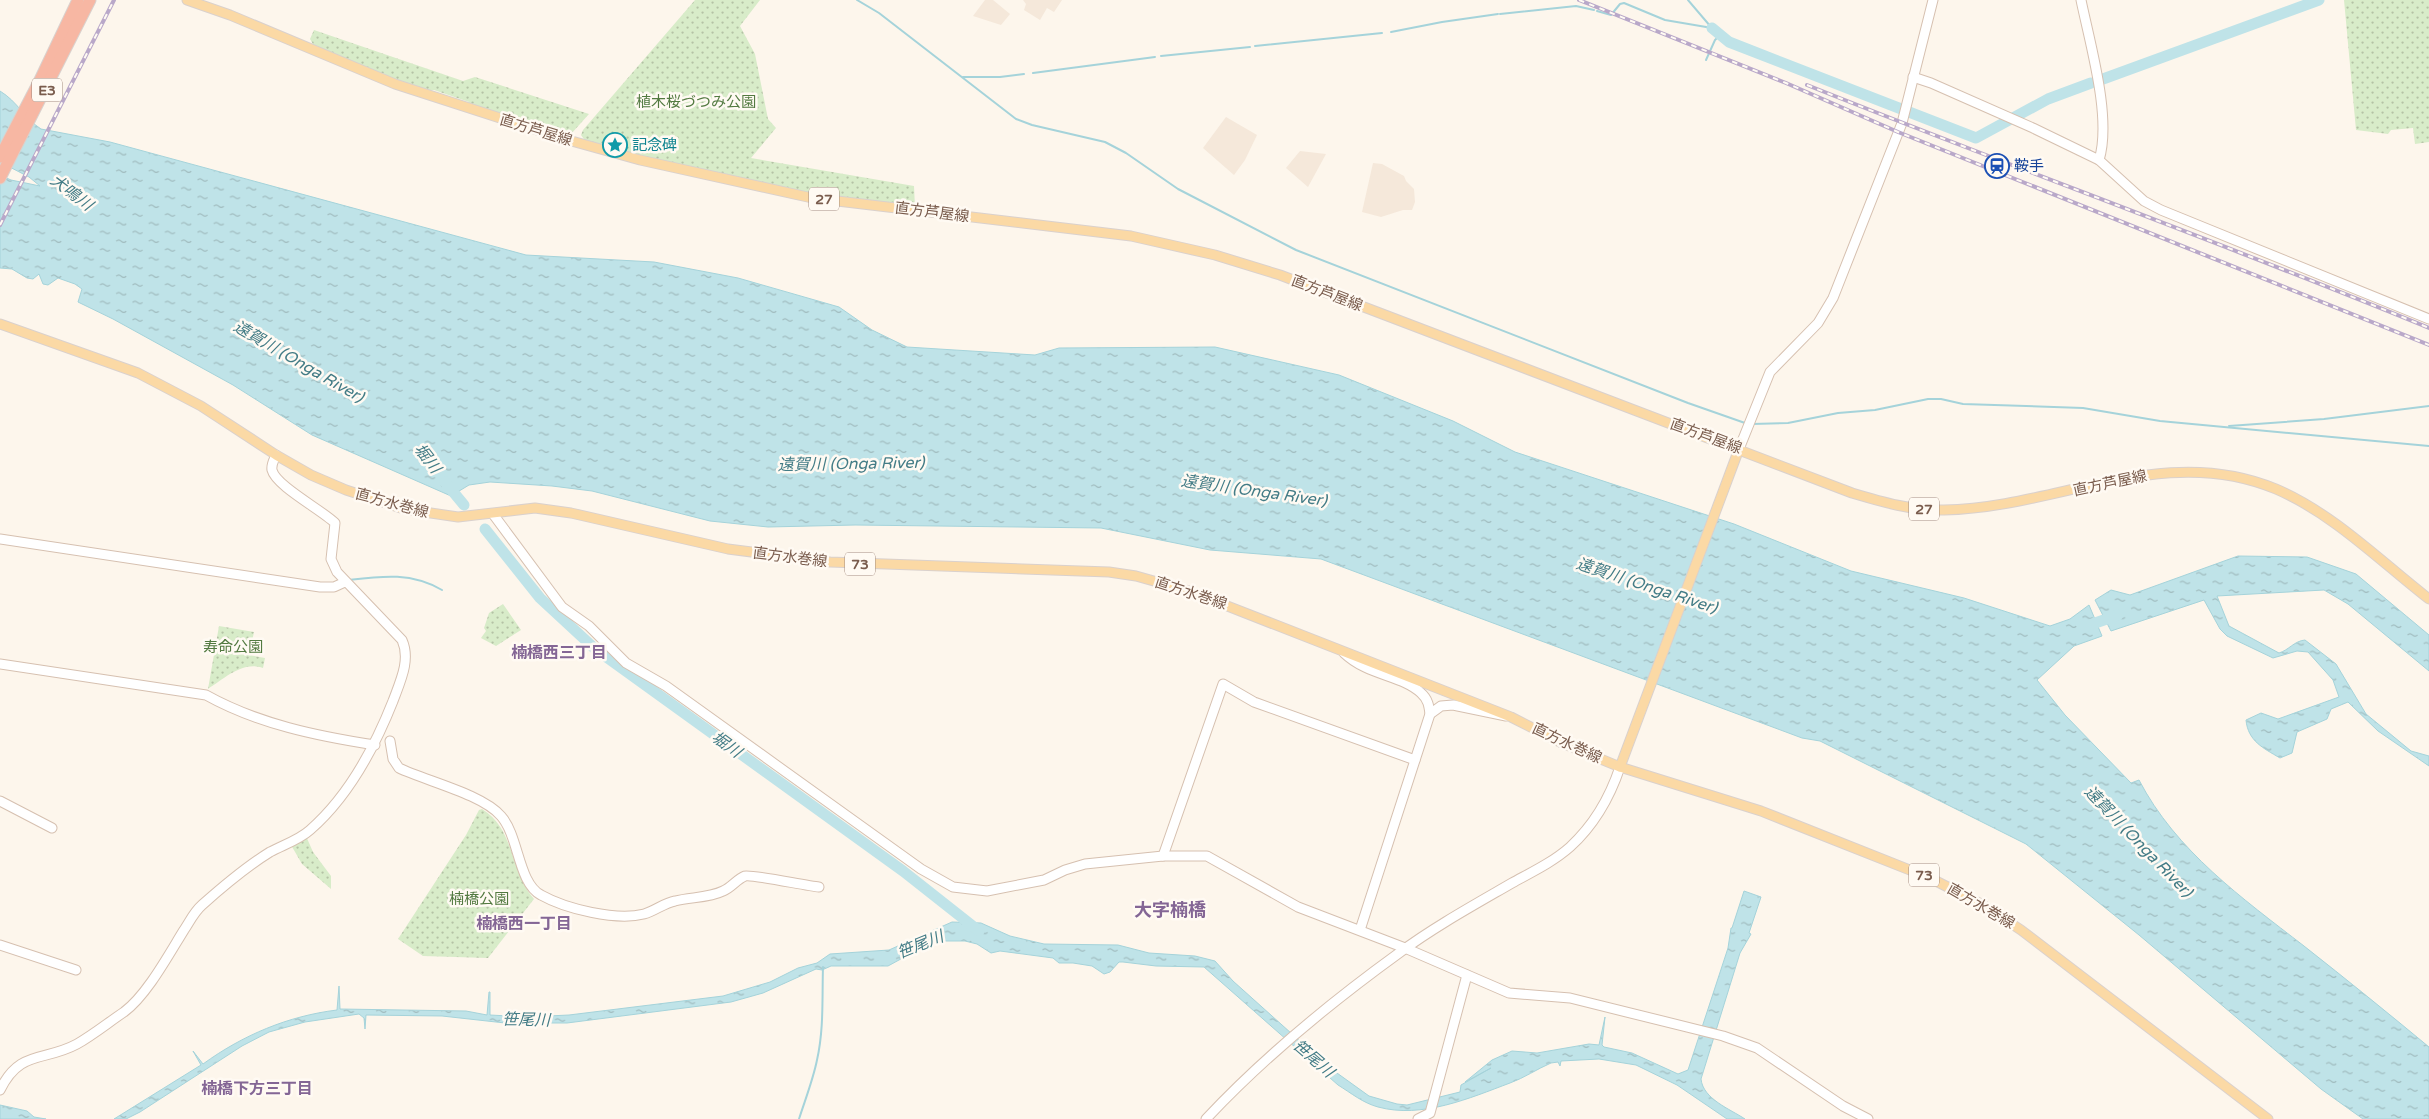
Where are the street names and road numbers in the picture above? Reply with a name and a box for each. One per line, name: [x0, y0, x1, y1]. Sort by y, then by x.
road number: E3: [32, 78, 62, 102]
street label: 直方芦屋線: [497, 110, 575, 150]
road number: 27: [809, 188, 839, 210]
street label: 直方芦屋線: [894, 198, 970, 226]
street label: 直方芦屋線: [1289, 271, 1365, 315]
street label: 直方芦屋線: [1668, 415, 1744, 457]
street label: 直方芦屋線: [2071, 466, 2149, 500]
street label: 直方水巻線: [353, 485, 431, 521]
road number: 27: [1909, 498, 1939, 520]
street label: 直方水巻線: [752, 543, 828, 571]
road number: 73: [845, 552, 875, 576]
street label: 直方水巻線: [1153, 573, 1229, 613]
street label: 直方水巻線: [1529, 719, 1605, 767]
road number: 73: [1909, 864, 1939, 886]
street label: 直方水巻線: [1944, 879, 2018, 933]

